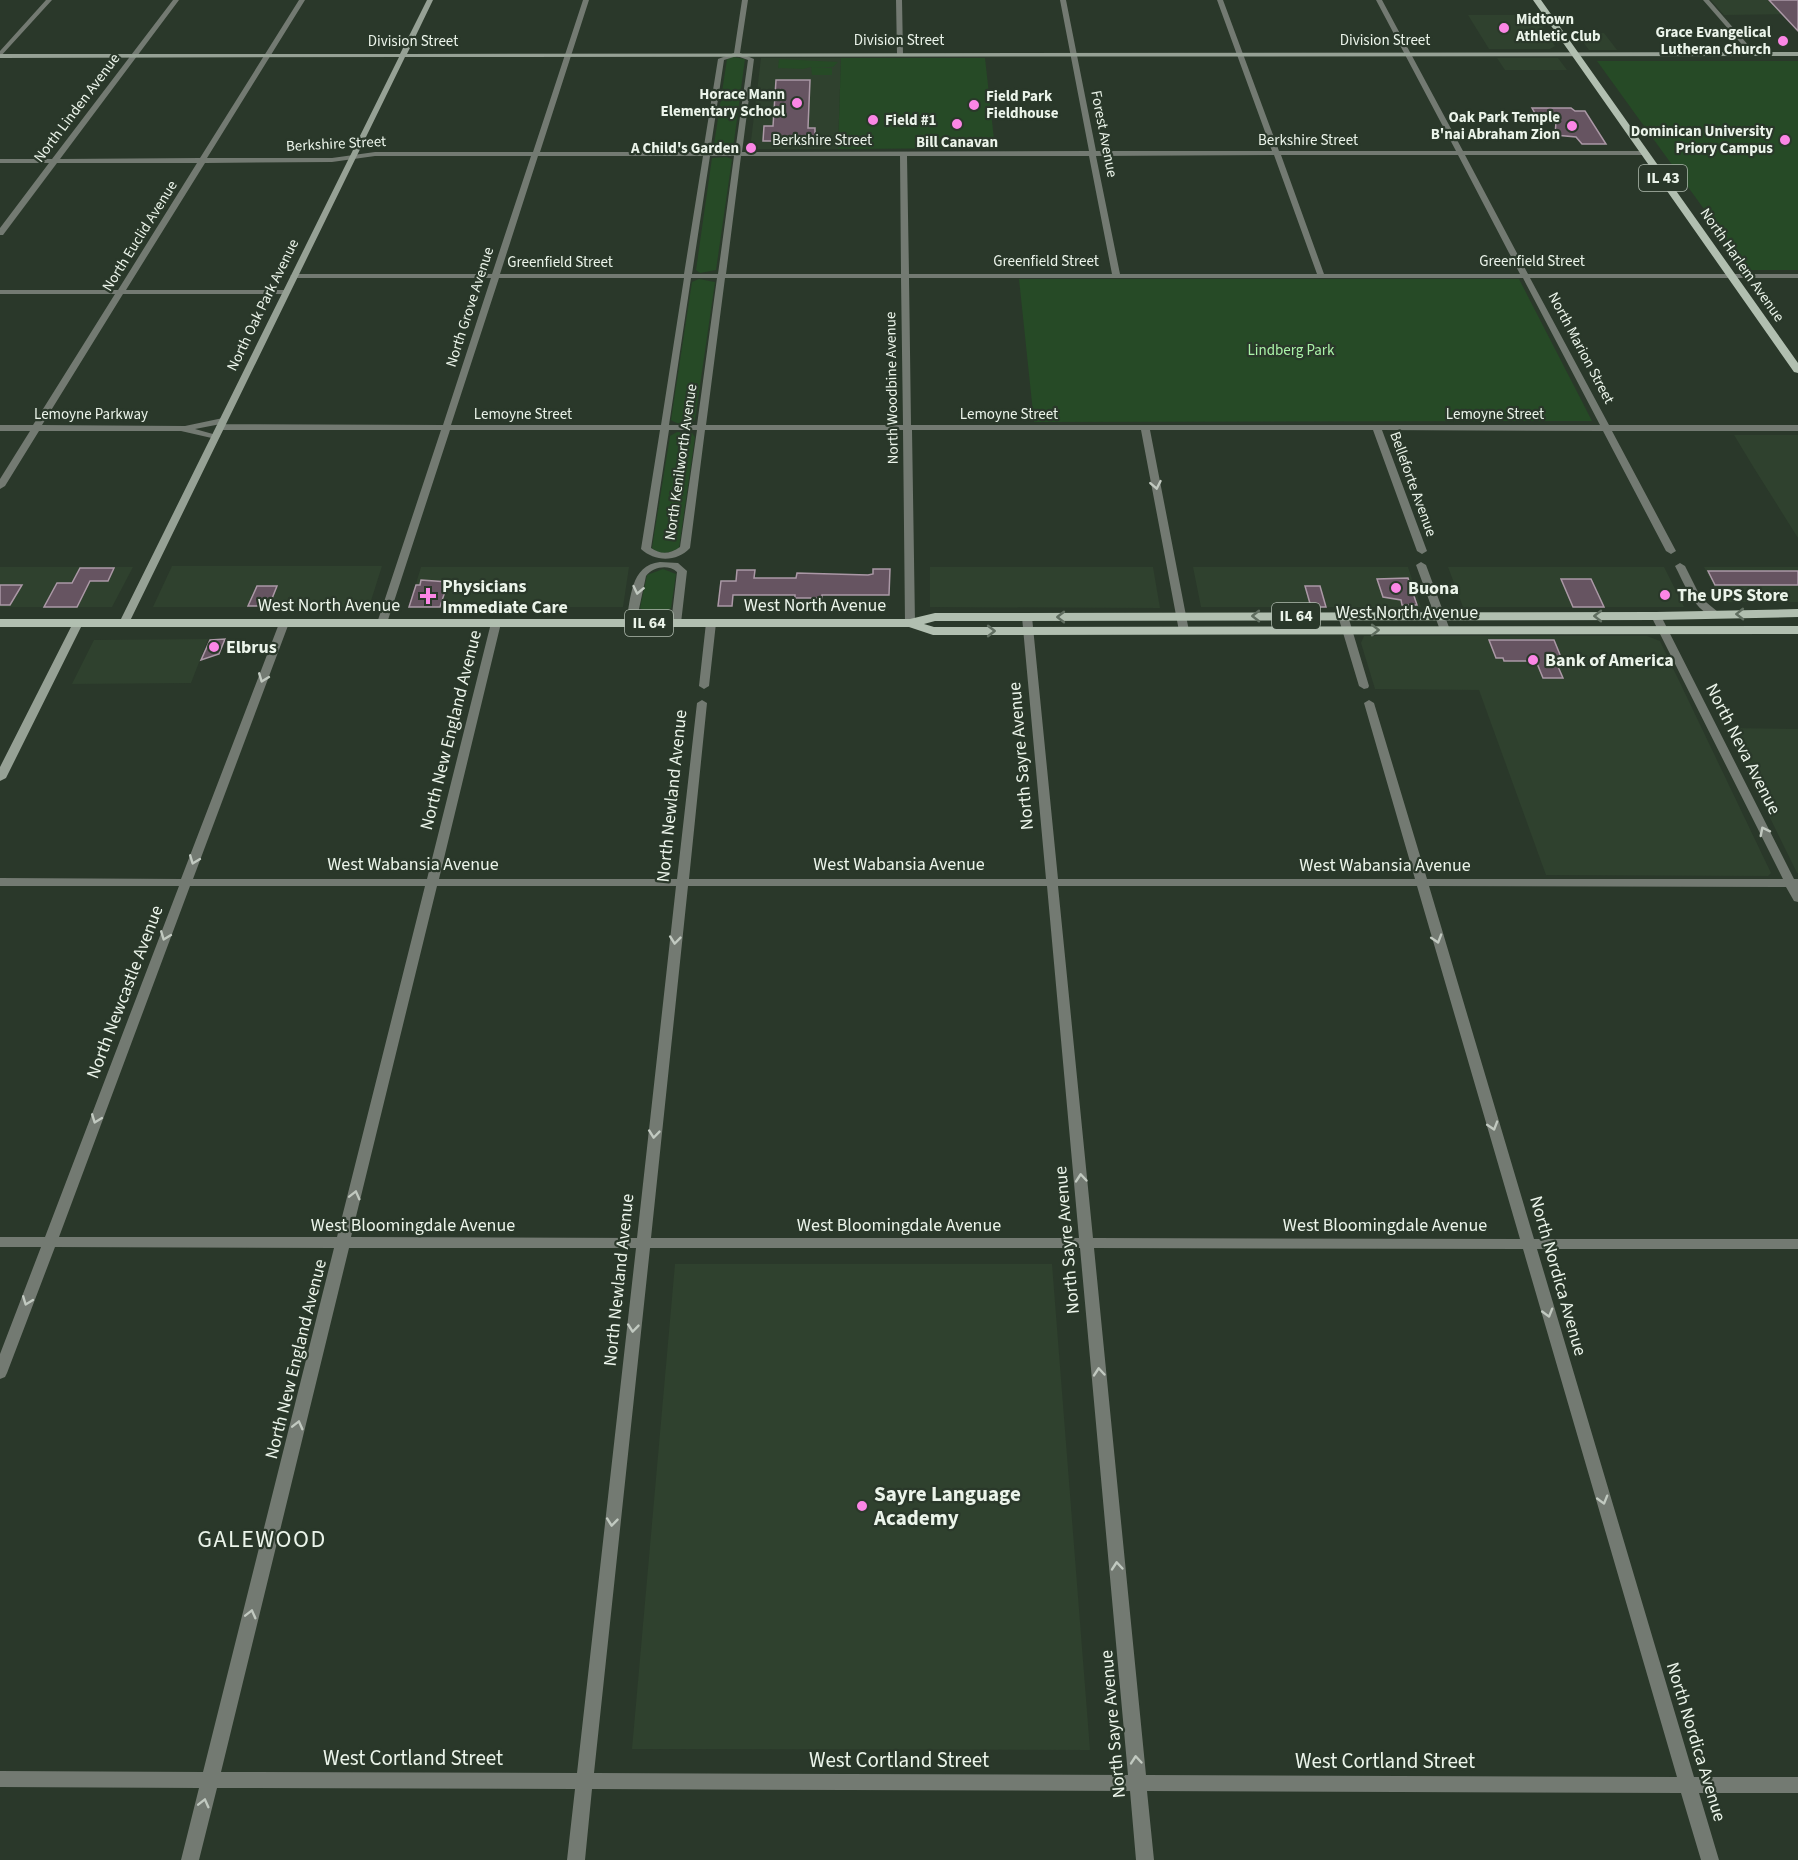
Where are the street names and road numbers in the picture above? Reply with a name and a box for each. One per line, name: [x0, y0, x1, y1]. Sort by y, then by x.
street label: Division Street: [854, 30, 944, 51]
street label: Division Street: [1340, 30, 1430, 51]
street label: Division Street: [368, 31, 458, 52]
street label: North Linden Avenue: [29, 49, 125, 167]
street label: Forest Avenue: [1085, 89, 1123, 179]
street label: Berkshire Street: [772, 130, 872, 151]
street label: Berkshire Street: [1258, 130, 1358, 151]
street label: Berkshire Street: [285, 131, 387, 157]
road number: IL 43: [1639, 165, 1687, 191]
street label: North Euclid Avenue: [97, 176, 183, 296]
street label: North Harlem Avenue: [1695, 204, 1789, 326]
street label: North Oak Park Avenue: [222, 235, 304, 375]
street label: North Grove Avenue: [441, 244, 499, 370]
street label: Greenfield Street: [993, 251, 1099, 272]
street label: Greenfield Street: [1479, 251, 1585, 272]
street label: Greenfield Street: [507, 252, 613, 273]
street label: North Marion Street: [1543, 289, 1619, 407]
street label: North Woodbine Avenue: [880, 312, 904, 464]
street label: North Kenilworth Avenue: [660, 383, 702, 541]
street label: Lemoyne Parkway: [34, 404, 148, 425]
street label: Lemoyne Street: [474, 404, 572, 425]
street label: Lemoyne Street: [960, 404, 1058, 425]
street label: Lemoyne Street: [1446, 404, 1544, 425]
street label: Belleforte Avenue: [1384, 429, 1442, 539]
street label: West North Avenue: [258, 593, 400, 618]
street label: West North Avenue: [744, 593, 886, 618]
street label: West North Avenue: [1336, 600, 1478, 625]
road number: IL 64: [1272, 603, 1320, 629]
road number: IL 64: [625, 610, 673, 636]
street label: North New England Avenue: [414, 627, 488, 833]
street label: North Neva Avenue: [1699, 679, 1787, 819]
street label: North Sayre Avenue: [1002, 681, 1040, 831]
street label: North Newland Avenue: [651, 708, 693, 883]
street label: West Wabansia Avenue: [327, 852, 499, 877]
street label: West Wabansia Avenue: [813, 852, 985, 877]
street label: West Wabansia Avenue: [1299, 853, 1471, 878]
street label: North Newcastle Avenue: [80, 902, 170, 1082]
street label: North Sayre Avenue: [1048, 1165, 1086, 1315]
street label: North Newland Avenue: [598, 1192, 640, 1367]
street label: North Nordica Avenue: [1523, 1193, 1593, 1359]
street label: West Bloomingdale Avenue: [311, 1213, 515, 1238]
street label: West Bloomingdale Avenue: [797, 1213, 1001, 1238]
street label: West Bloomingdale Avenue: [1283, 1213, 1487, 1238]
street label: North New England Avenue: [259, 1256, 333, 1462]
street label: North Sayre Avenue: [1094, 1649, 1132, 1799]
street label: North Nordica Avenue: [1660, 1659, 1732, 1825]
street label: West Cortland Street: [323, 1743, 503, 1773]
street label: West Cortland Street: [809, 1745, 989, 1775]
street label: West Cortland Street: [1295, 1746, 1475, 1776]

